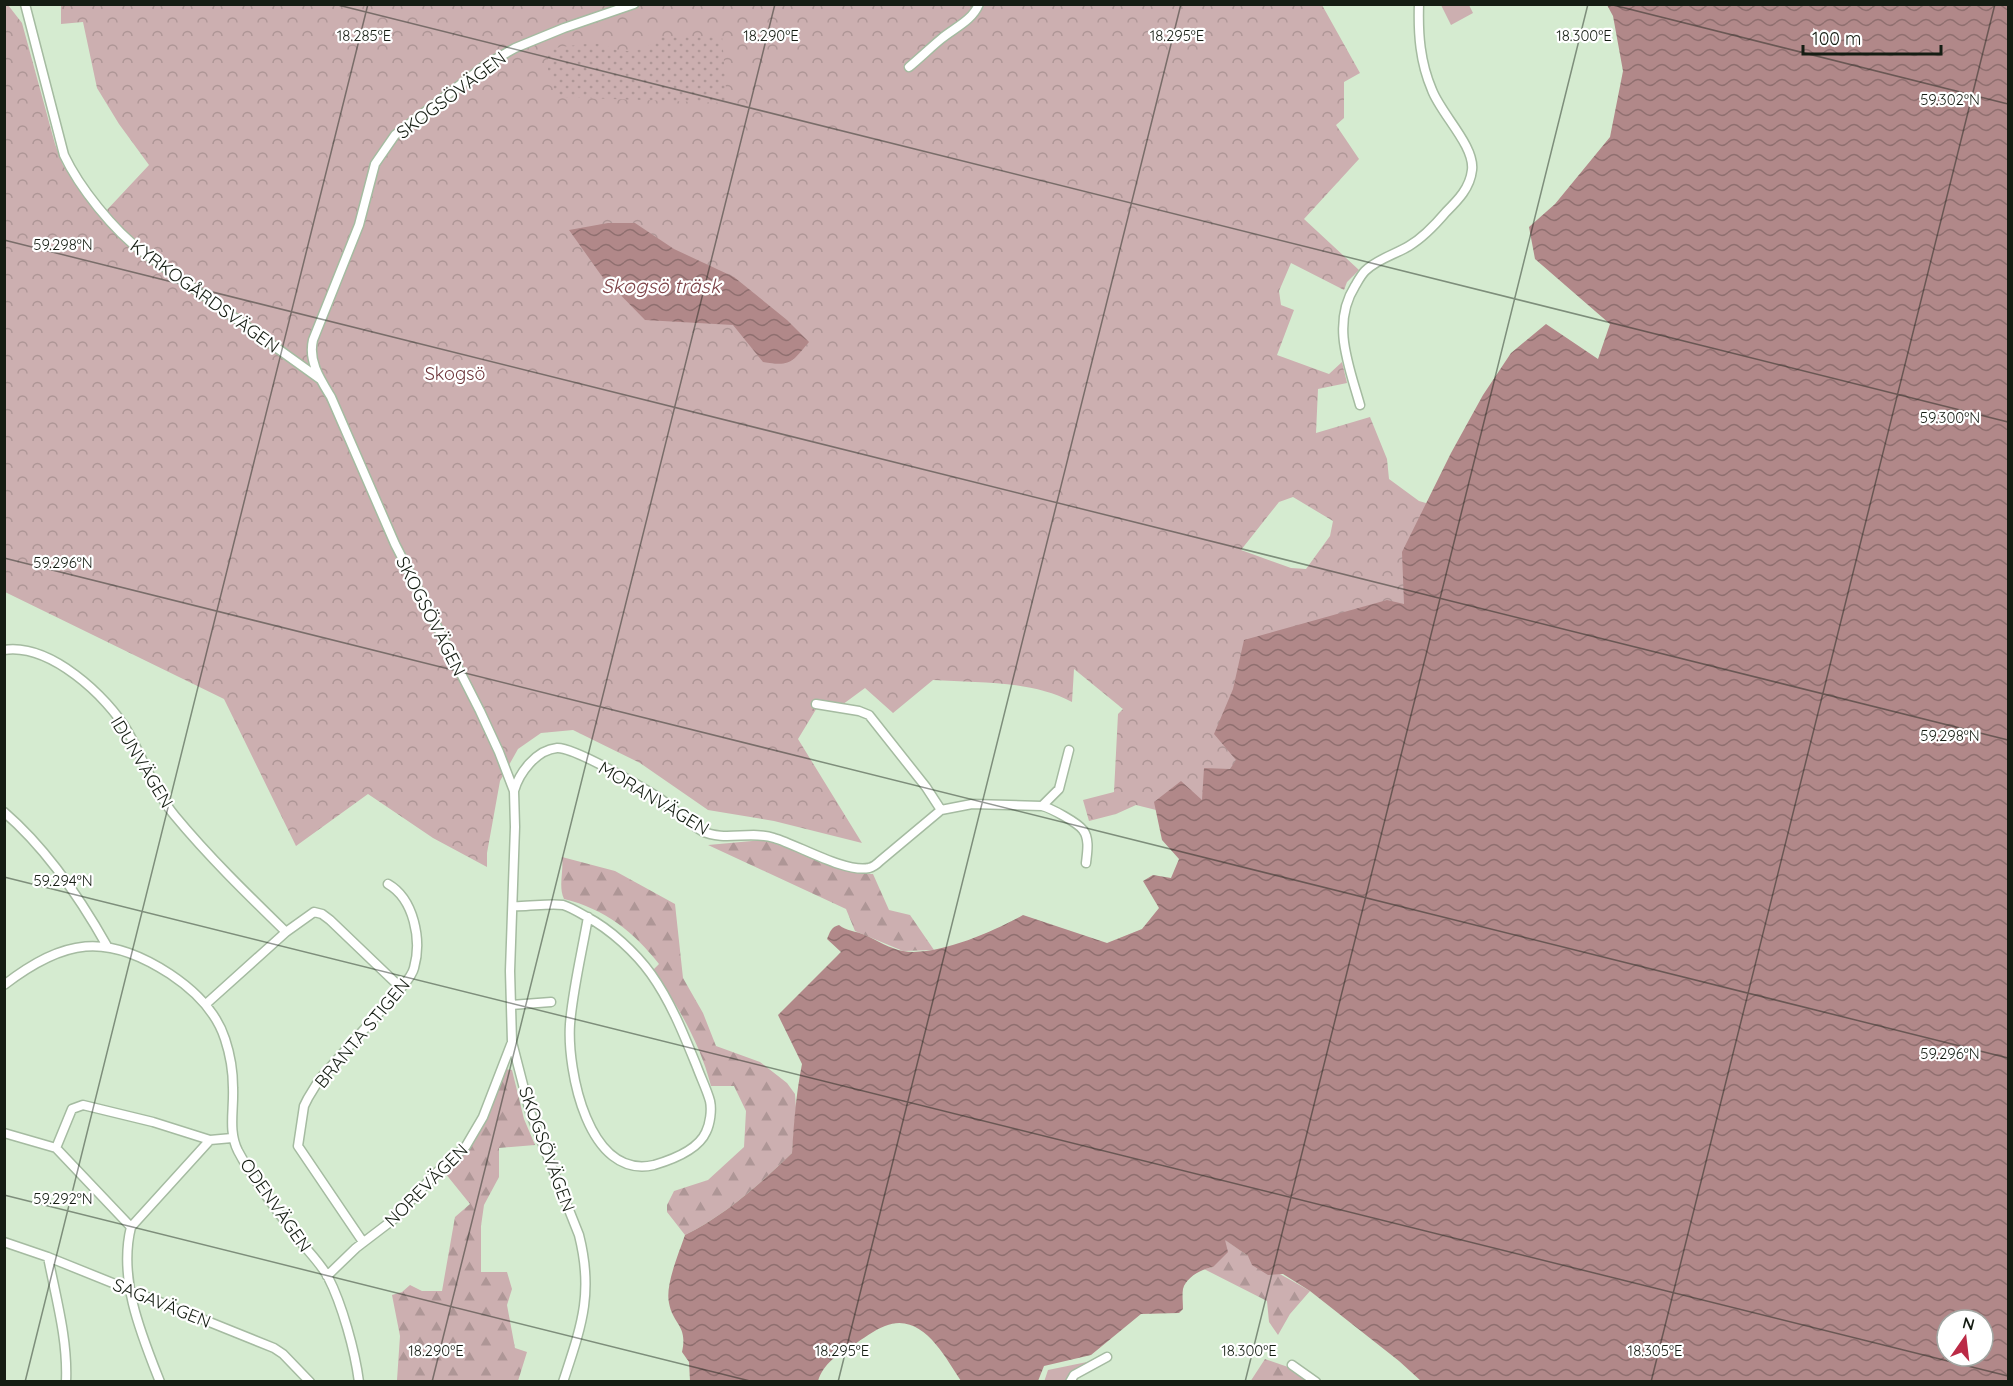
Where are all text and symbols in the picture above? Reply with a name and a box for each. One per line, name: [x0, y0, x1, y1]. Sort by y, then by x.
scale bar: [1803, 18, 1941, 56]
text: 18.285°E: [337, 26, 391, 45]
text: 18.290°E: [743, 26, 799, 45]
text: 18.295°E: [1150, 26, 1204, 45]
text: 18.300°E: [1556, 26, 1612, 45]
text: 100 m: [1812, 27, 1861, 50]
street label: SKOGSÖVÄGEN: [392, 46, 510, 144]
text: 59.302°N: [1920, 90, 1980, 109]
street label: KYRKOGÅRDSVÄGEN: [126, 234, 284, 358]
text: 59.298°N: [33, 235, 93, 254]
water label: Skogsö träsk: [601, 273, 723, 298]
park label: Skogsö: [425, 362, 485, 385]
text: 59.300°N: [1920, 408, 1980, 427]
street label: SKOGSÖVÄGEN: [391, 552, 471, 680]
text: 59.296°N: [33, 553, 93, 572]
street label: IDUNVÄGEN: [106, 712, 178, 812]
text: 59.298°N: [1920, 726, 1980, 745]
street label: MORANVÄGEN: [595, 756, 713, 840]
text: 59.294°N: [33, 871, 93, 890]
street label: BRANTA STIGEN: [309, 973, 415, 1093]
text: 59.296°N: [1920, 1044, 1980, 1063]
street label: SKOGSÖVÄGEN: [514, 1083, 580, 1215]
street label: NOREVÄGEN: [379, 1138, 473, 1232]
street label: ODENVÄGEN: [235, 1154, 317, 1256]
text: 59.292°N: [33, 1189, 93, 1208]
street label: SAGAVÄGEN: [110, 1273, 214, 1333]
north arrow: [1935, 1308, 1995, 1368]
text: N: [1961, 1312, 1977, 1335]
text: 18.290°E: [408, 1341, 464, 1360]
text: 18.295°E: [815, 1341, 869, 1360]
text: 18.300°E: [1221, 1341, 1277, 1360]
text: 18.305°E: [1628, 1341, 1682, 1360]

